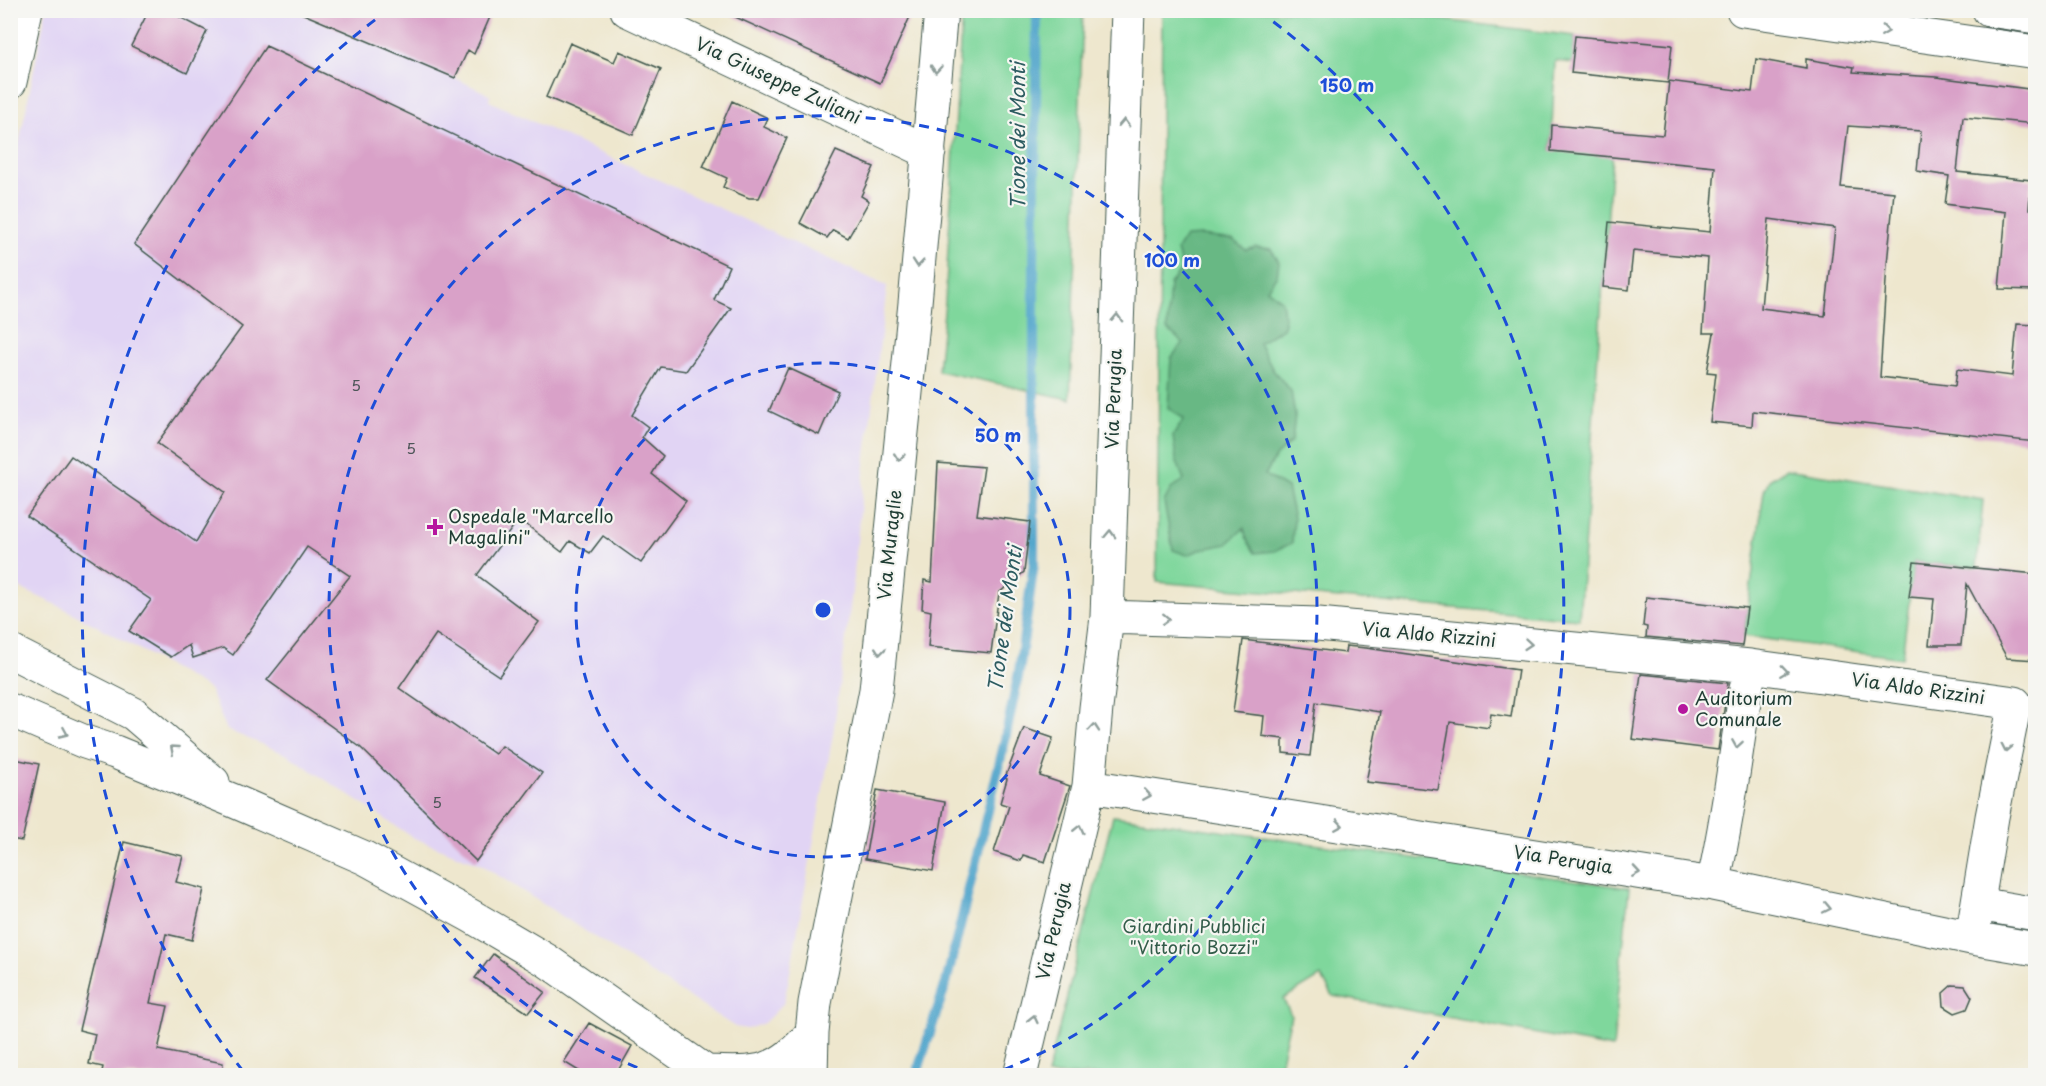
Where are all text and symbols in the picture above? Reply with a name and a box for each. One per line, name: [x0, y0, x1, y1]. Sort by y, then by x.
one-way arrow: [1880, 24, 1889, 36]
street label: Via Giuseppe Zuliani: [691, 29, 866, 130]
water label: Tione dei Monti: [1002, 59, 1032, 210]
one-way arrow: [930, 64, 943, 73]
text: 150 m: [1320, 71, 1374, 98]
one-way arrow: [1118, 118, 1131, 127]
text: 100 m: [1144, 246, 1200, 273]
one-way arrow: [912, 258, 925, 268]
one-way arrow: [1111, 313, 1123, 322]
street label: Via Perugia: [1097, 348, 1128, 450]
house number: 5: [351, 373, 361, 396]
text: 50 m: [975, 421, 1021, 448]
house number: 5: [406, 436, 416, 459]
one-way arrow: [893, 452, 906, 462]
street label: Via Muraglie: [869, 488, 908, 601]
place label: Ospedale "Marcello Magalini": [448, 502, 613, 550]
marker: Ospedale "Marcello Magalini": [426, 518, 444, 536]
one-way arrow: [1104, 529, 1116, 538]
water label: Tione dei Monti: [979, 540, 1030, 694]
centre of rings: [813, 600, 833, 620]
one-way arrow: [1161, 613, 1170, 625]
street label: Via Aldo Rizzini: [1361, 614, 1497, 653]
one-way arrow: [1523, 637, 1532, 650]
one-way arrow: [874, 646, 887, 656]
one-way arrow: [1780, 664, 1789, 676]
street label: Via Aldo Rizzini: [1850, 665, 1987, 710]
place label: Auditorium Comunale: [1695, 684, 1793, 732]
marker: Auditorium Comunale: [1676, 702, 1690, 716]
one-way arrow: [1087, 723, 1100, 732]
one-way arrow: [58, 726, 69, 738]
one-way arrow: [1731, 740, 1743, 749]
one-way arrow: [2000, 743, 2013, 753]
one-way arrow: [170, 745, 181, 756]
one-way arrow: [1141, 788, 1151, 801]
house number: 5: [432, 790, 442, 813]
one-way arrow: [1335, 819, 1344, 831]
one-way arrow: [1071, 824, 1084, 834]
street label: Via Perugia: [1512, 837, 1616, 880]
one-way arrow: [1631, 865, 1640, 877]
street label: Via Perugia: [1028, 878, 1077, 983]
one-way arrow: [1822, 900, 1832, 913]
park label: Giardini Pubblici "Vittorio Bozzi": [1122, 912, 1266, 960]
one-way arrow: [1026, 1014, 1039, 1024]

